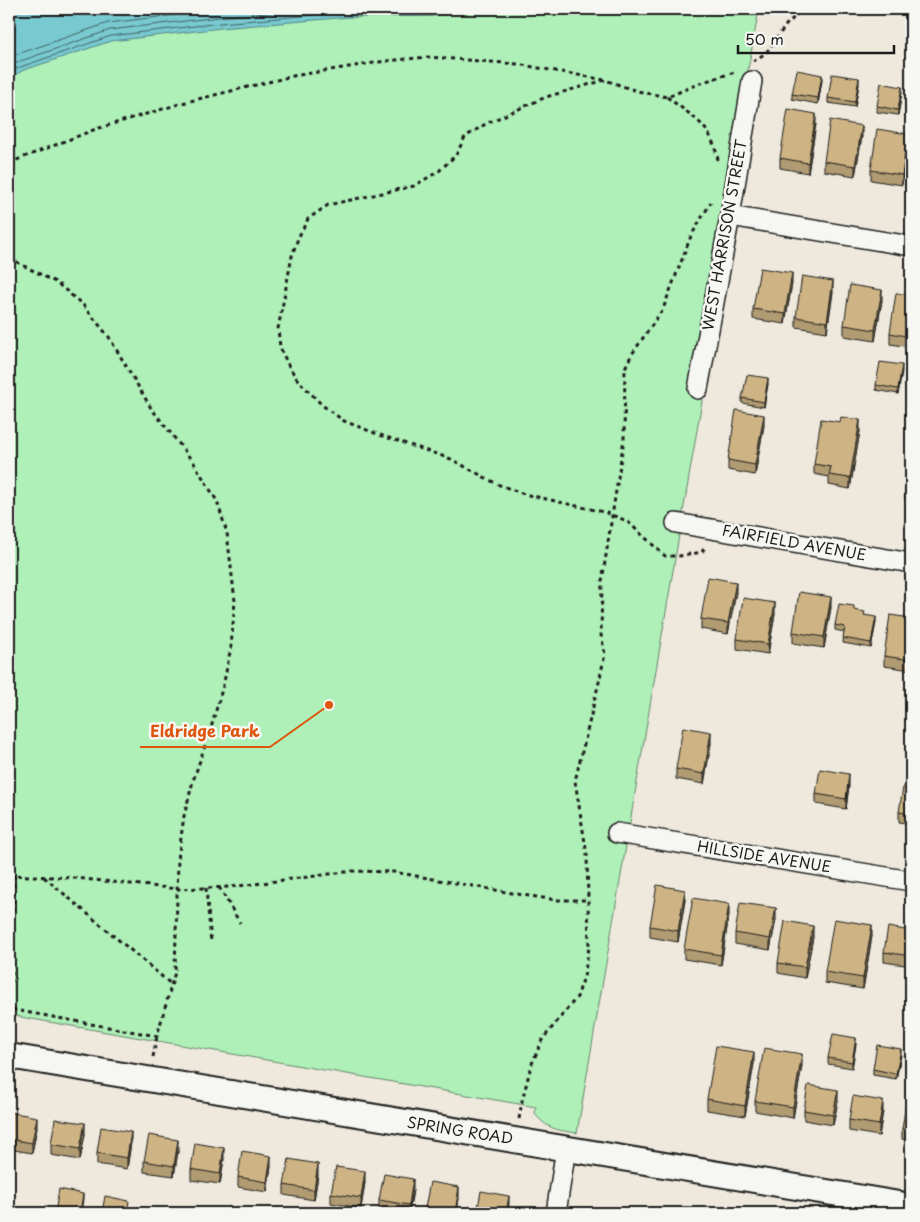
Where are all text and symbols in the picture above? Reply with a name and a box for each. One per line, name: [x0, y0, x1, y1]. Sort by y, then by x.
scale bar: [738, 22, 894, 54]
text: 50 m: [745, 27, 784, 50]
street label: WEST HARRISON STREET: [695, 137, 752, 332]
street label: FAIRFIELD AVENUE: [720, 518, 868, 566]
callout: Eldridge Park: [140, 716, 270, 747]
text: Eldridge Park: [150, 718, 260, 742]
street label: HILLSIDE AVENUE: [696, 834, 833, 877]
street label: SPRING ROAD: [405, 1110, 515, 1149]

